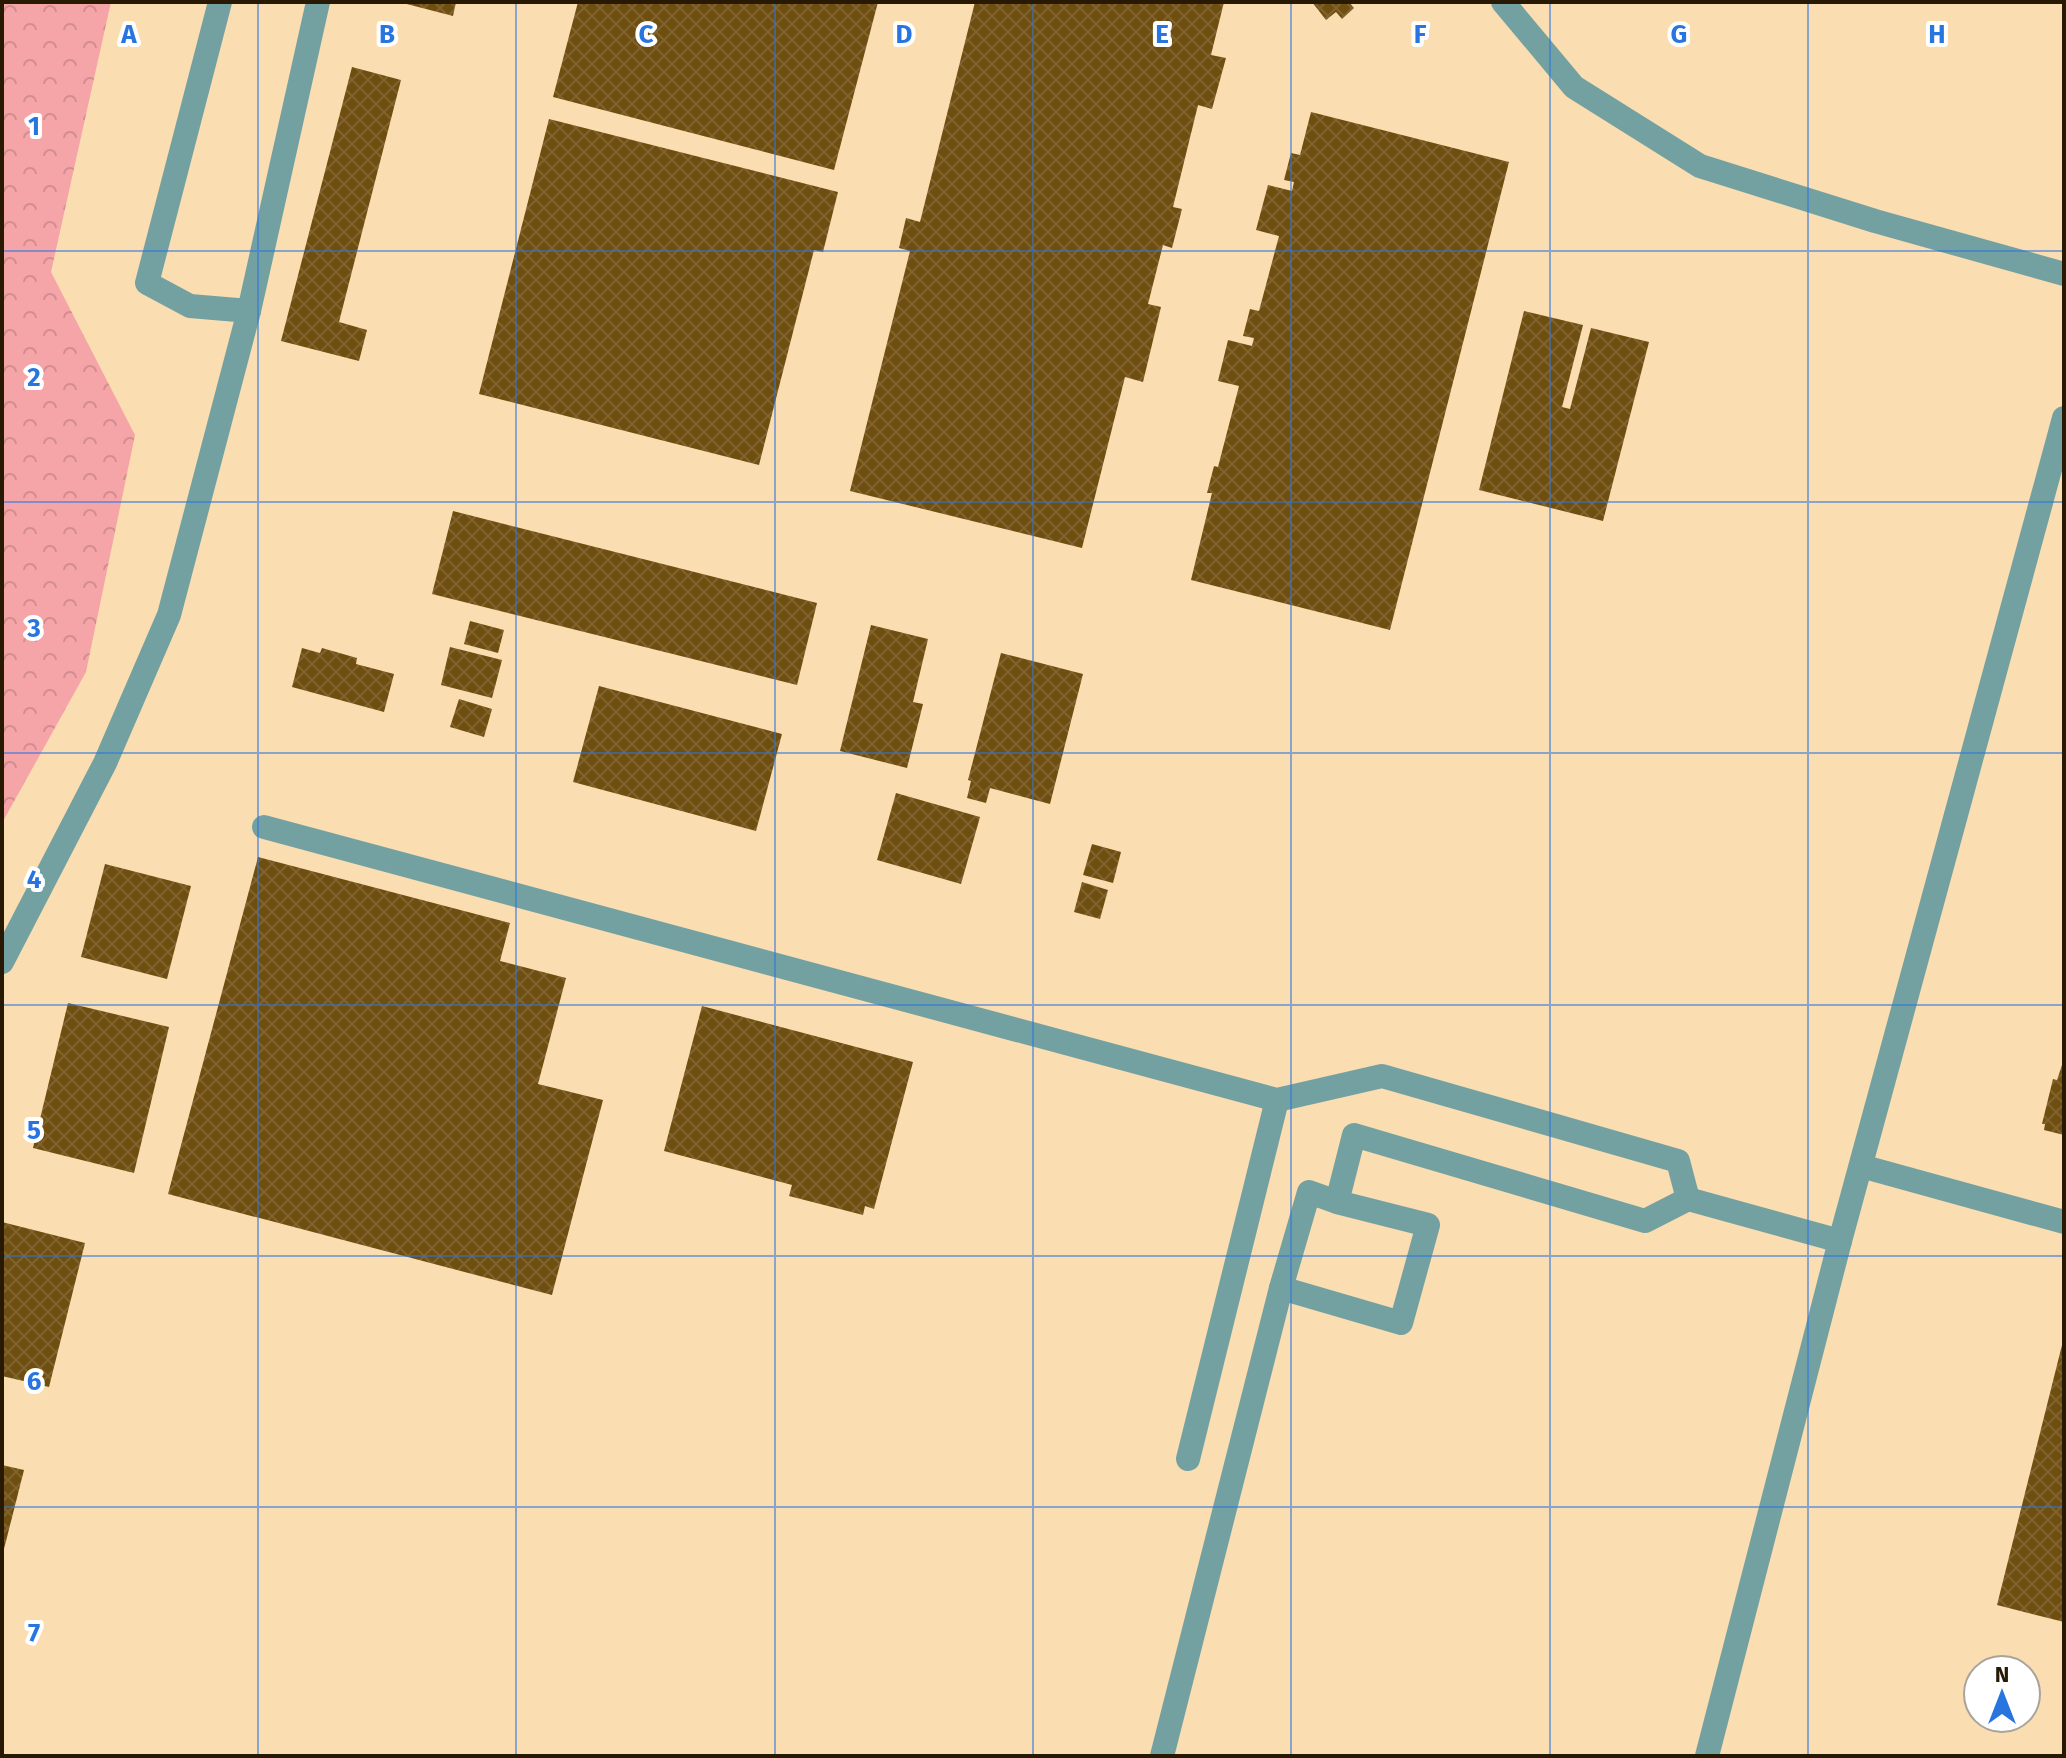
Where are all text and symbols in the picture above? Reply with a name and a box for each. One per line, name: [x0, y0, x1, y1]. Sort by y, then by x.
text: A: [120, 19, 137, 50]
text: B: [379, 19, 395, 50]
text: C: [639, 19, 654, 50]
text: D: [896, 19, 913, 50]
text: E: [1155, 19, 1169, 50]
text: F: [1414, 19, 1427, 50]
text: G: [1671, 19, 1687, 50]
text: H: [1928, 19, 1946, 50]
text: 1: [28, 111, 40, 142]
text: 2: [27, 362, 41, 393]
text: 3: [26, 613, 41, 644]
text: 4: [27, 864, 42, 895]
text: 5: [27, 1115, 41, 1146]
text: 6: [27, 1366, 42, 1397]
text: 7: [28, 1618, 40, 1649]
north arrow: [1962, 1654, 2042, 1734]
text: N: [1995, 1661, 2009, 1688]

